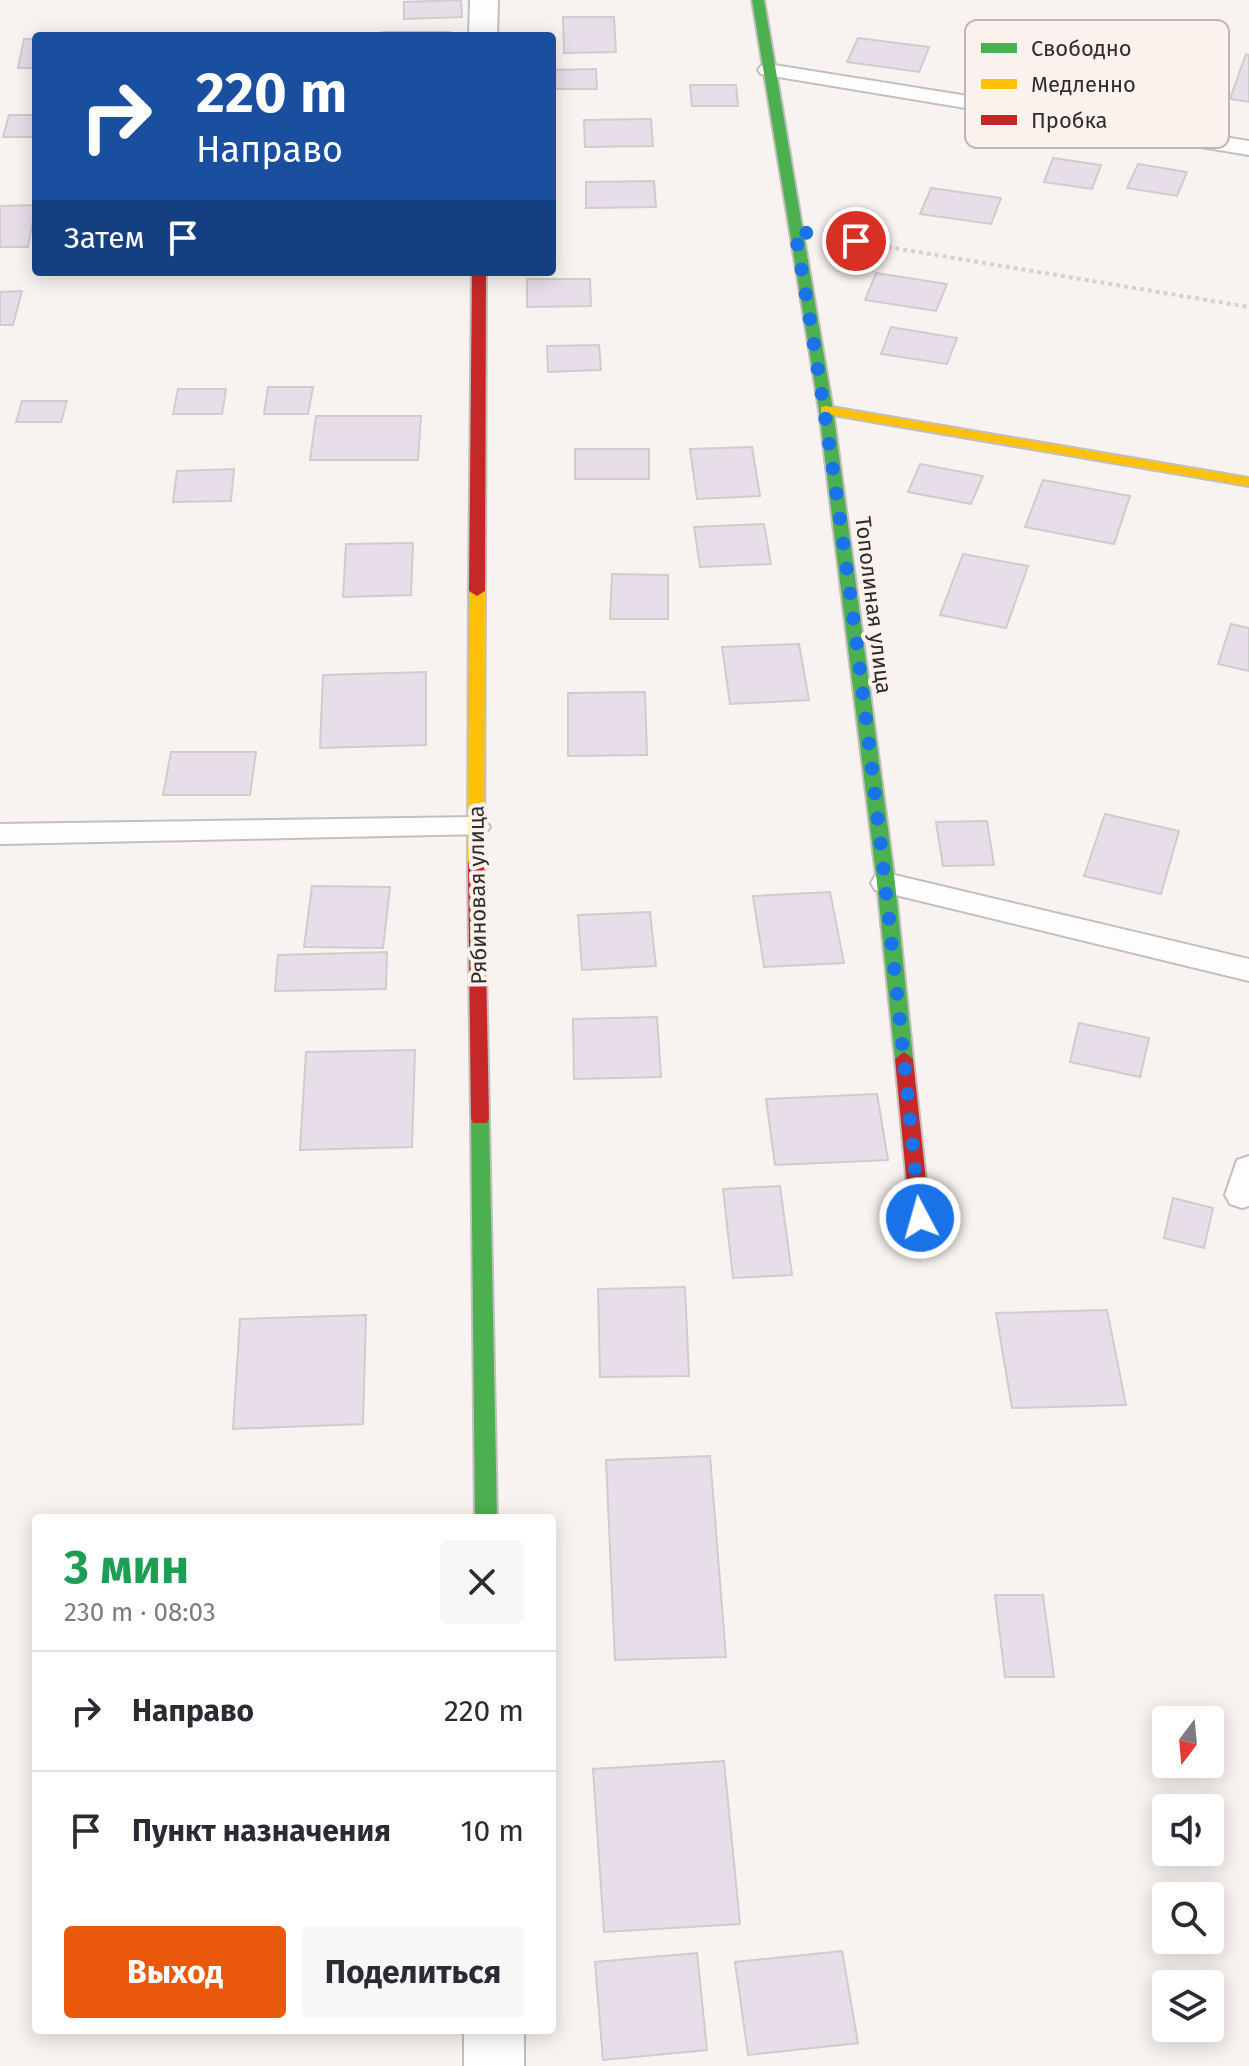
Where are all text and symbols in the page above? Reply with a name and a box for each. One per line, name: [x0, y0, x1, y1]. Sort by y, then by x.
legend: [965, 20, 1229, 148]
text: Свободно: [1031, 35, 1132, 62]
text: 220 m: [196, 60, 347, 127]
icon: right: [64, 64, 168, 168]
text: Медленно: [1031, 71, 1136, 98]
text: Пробка: [1031, 107, 1108, 134]
text: Направо: [196, 128, 343, 172]
pin: [822, 207, 890, 275]
icon: arrive: [161, 216, 205, 260]
icon: arrive: [834, 219, 878, 263]
text: Затем: [64, 220, 145, 256]
street label: Тополиная улица: [849, 515, 898, 695]
street label: Рябиновая улица: [462, 805, 493, 985]
position arrow: [878, 1176, 962, 1260]
text: 3 мин: [64, 1538, 189, 1596]
button: close: [440, 1540, 524, 1624]
text: 230 m · 08:03: [64, 1597, 216, 1628]
icon: right: [64, 1689, 108, 1733]
text: Направо: [132, 1693, 254, 1729]
text: 220 m: [444, 1693, 524, 1729]
north arrow: [1152, 1706, 1224, 1778]
map controls: [1152, 1706, 1224, 2042]
button: sound: [1152, 1794, 1224, 1866]
icon: arrive: [64, 1809, 108, 1853]
text: Пункт назначения: [132, 1813, 391, 1849]
text: 10 m: [461, 1813, 524, 1849]
button: search: [1152, 1882, 1224, 1954]
button: Выход: [64, 1926, 286, 2018]
button: Поделиться: [302, 1926, 524, 2018]
button: layers: [1152, 1970, 1224, 2042]

